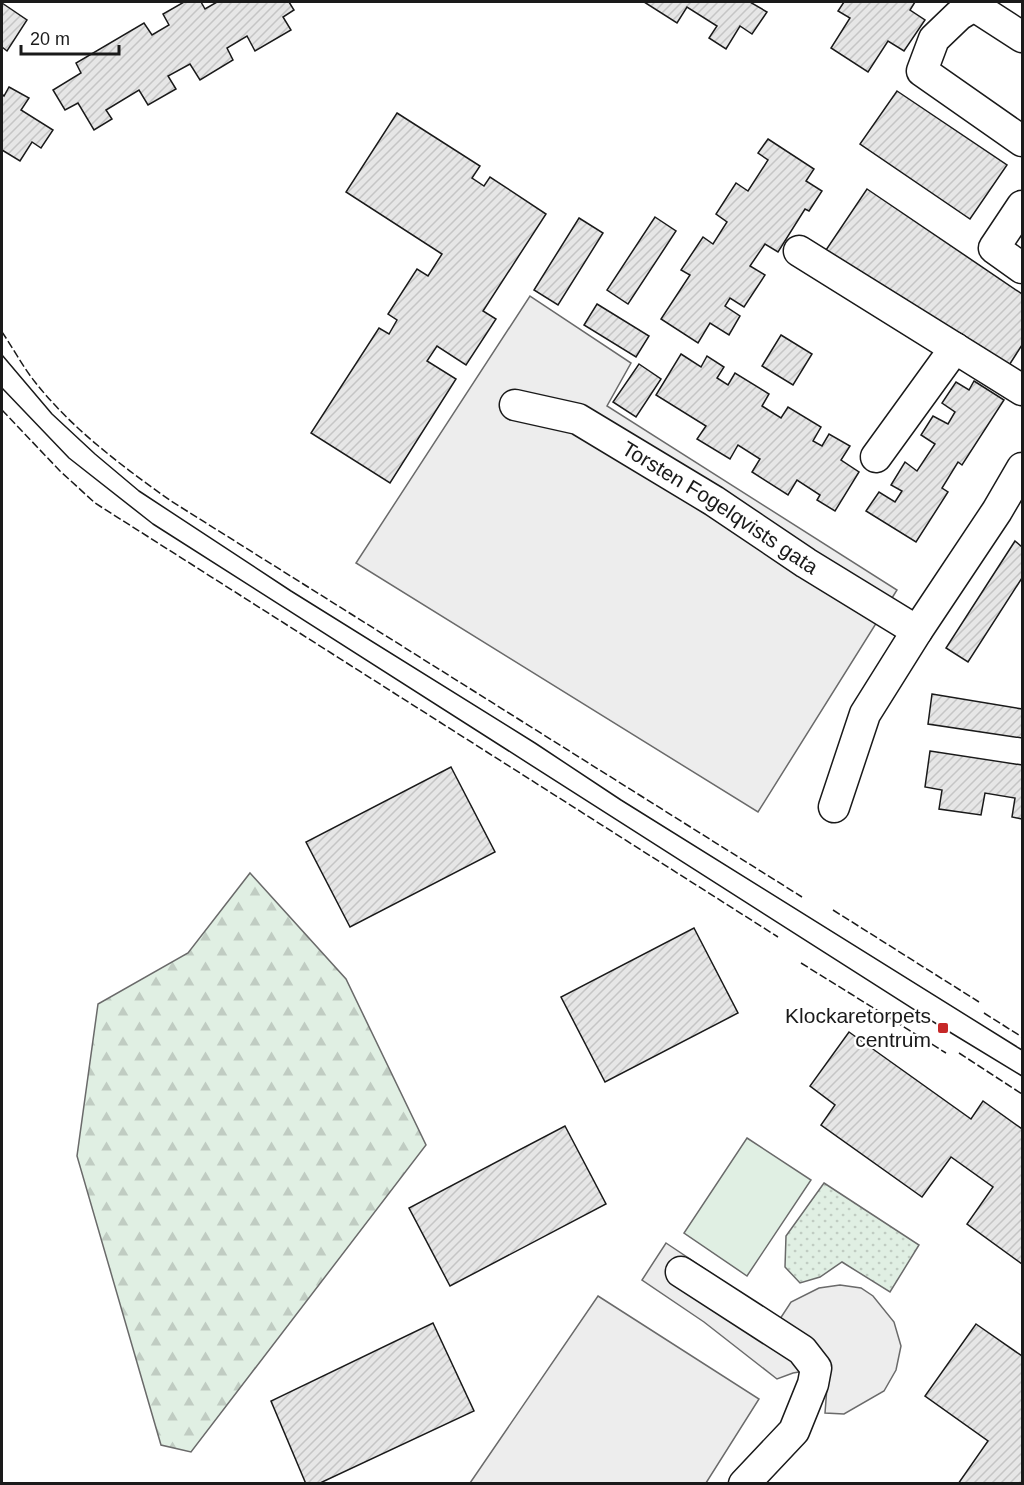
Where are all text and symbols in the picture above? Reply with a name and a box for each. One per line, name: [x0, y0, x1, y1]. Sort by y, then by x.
scale bar: [21, 18, 118, 56]
text: 20 m: [30, 29, 70, 49]
street label: Torsten Fogelqvists gata: [618, 436, 822, 579]
place label: Klockaretorpets centrum: [785, 1004, 931, 1051]
marker: Klockaretorpets centrum: [936, 1021, 950, 1035]

